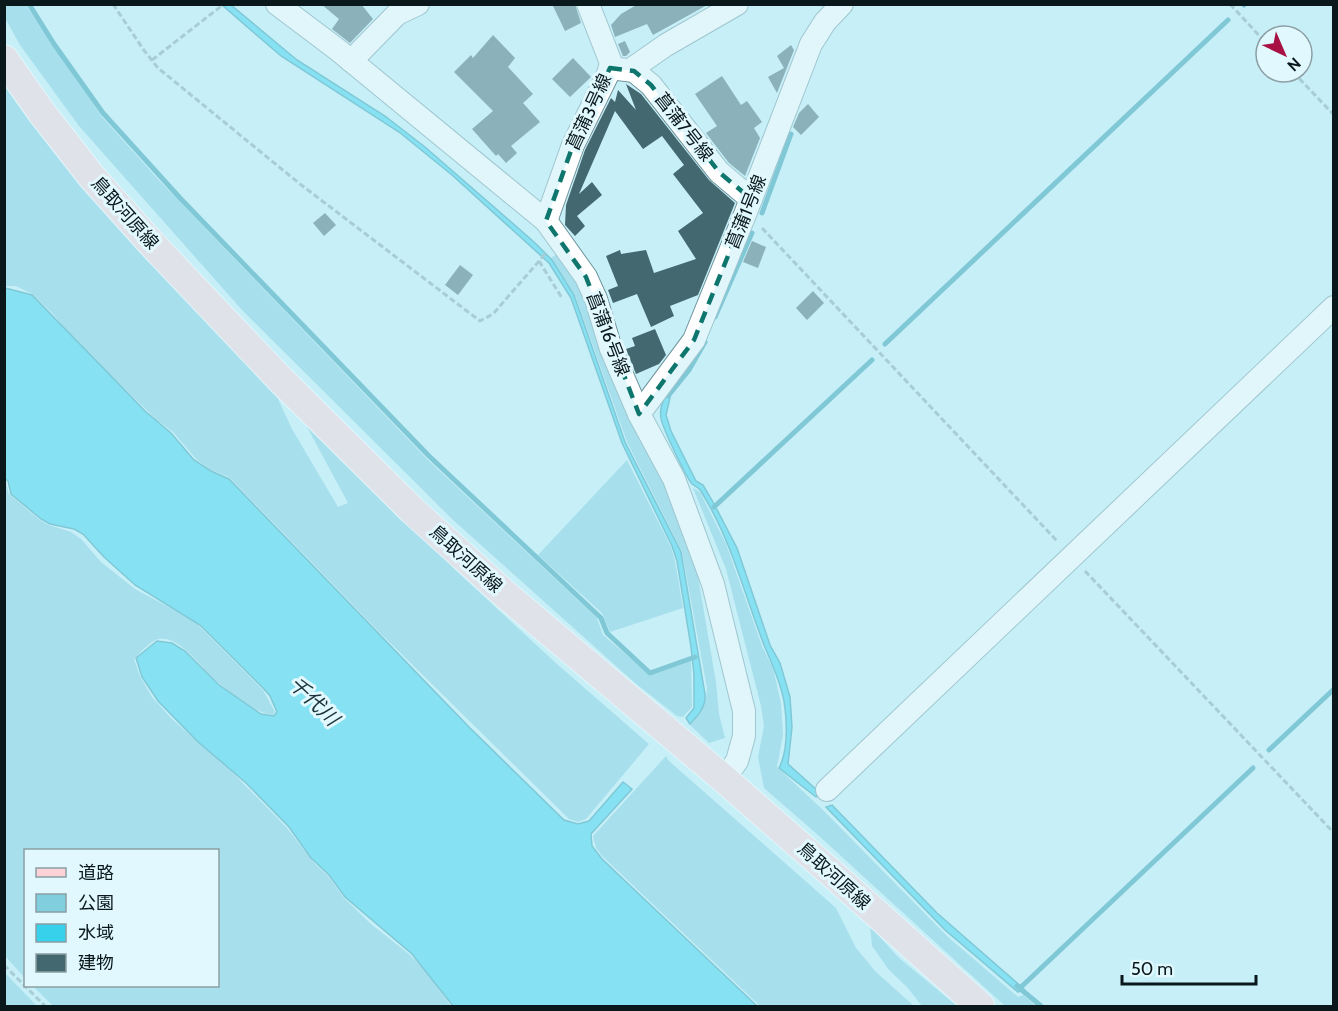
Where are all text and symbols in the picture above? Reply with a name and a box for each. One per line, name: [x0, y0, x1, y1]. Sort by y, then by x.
north arrow: [1254, 24, 1314, 84]
text: N: [1283, 54, 1305, 75]
street label: 菖蒲3号線: [562, 70, 616, 154]
street label: 菖蒲7号線: [650, 88, 718, 166]
street label: 鳥取河原線: [87, 172, 163, 254]
street label: 菖蒲1号線: [721, 172, 771, 252]
street label: 菖蒲16号線: [582, 289, 634, 379]
street label: 鳥取河原線: [425, 521, 507, 597]
water label: 千代川: [284, 672, 345, 732]
street label: 鳥取河原線: [793, 838, 875, 914]
legend: [24, 849, 219, 987]
text: 道路: [78, 862, 114, 884]
text: 公園: [78, 892, 114, 914]
text: 水域: [78, 922, 114, 944]
scale bar: [1122, 948, 1256, 986]
text: 建物: [78, 952, 114, 974]
text: 50 m: [1131, 958, 1173, 980]

